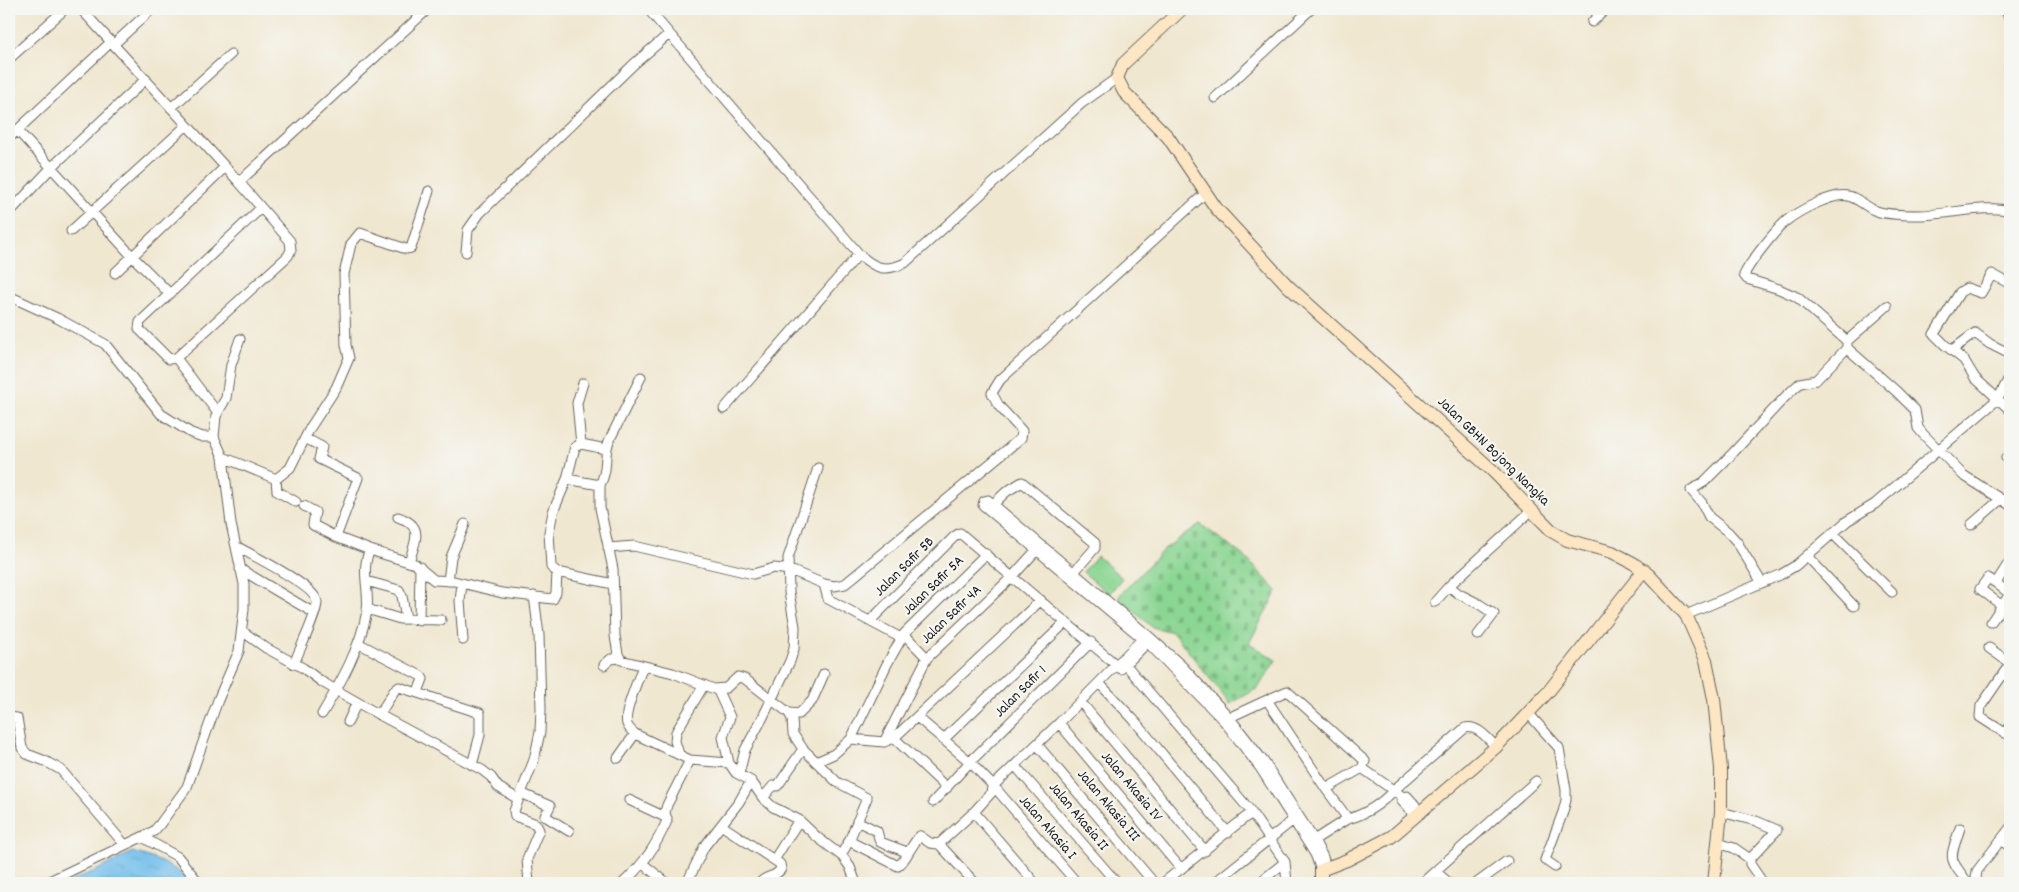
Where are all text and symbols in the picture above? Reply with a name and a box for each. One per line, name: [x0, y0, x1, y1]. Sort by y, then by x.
street label: Jalan GBHN Bojong Nangka: [1432, 392, 1555, 512]
street label: Jalan Safir 5B: [870, 532, 940, 602]
street label: Jalan Safir 5A: [898, 551, 970, 621]
street label: Jalan Safir 4A: [916, 580, 988, 650]
street label: Jalan Safir 1: [990, 661, 1052, 723]
street label: Jalan Akasia IV: [1095, 747, 1168, 828]
street label: Jalan Akasia III: [1073, 766, 1143, 846]
street label: Jalan Akasia II: [1013, 791, 1081, 865]
street label: Jalan Akasia I: [1014, 792, 1080, 864]

